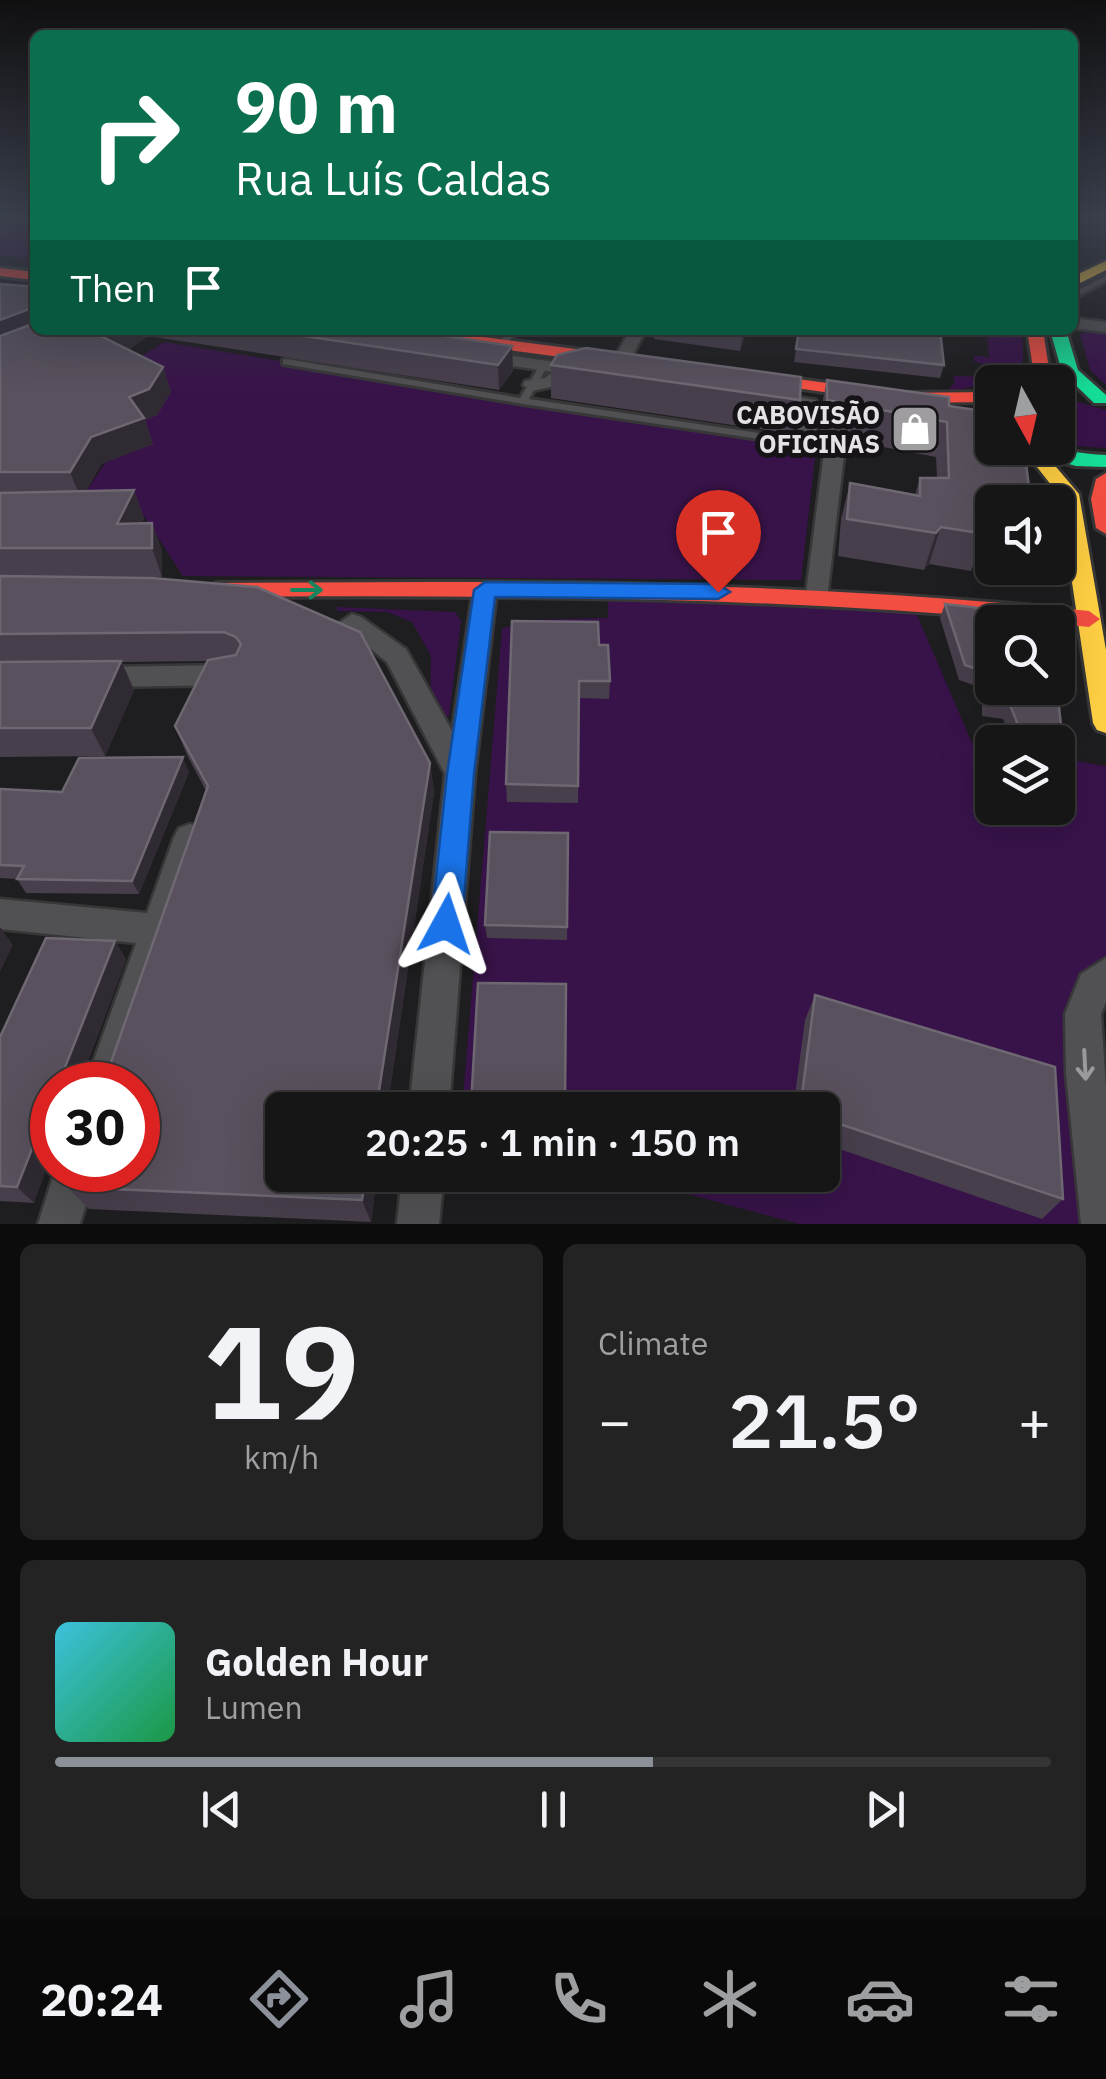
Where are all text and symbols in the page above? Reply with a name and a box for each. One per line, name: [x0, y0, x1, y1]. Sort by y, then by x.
text: 90 m: [235, 61, 398, 152]
icon: right: [70, 70, 200, 200]
text: Rua Luís Caldas: [235, 149, 552, 207]
icon: arrive: [176, 260, 231, 315]
text: Then: [70, 263, 156, 312]
north arrow: [975, 365, 1075, 465]
map controls: [975, 365, 1075, 825]
place label: CABOVISÃO OFICINAS: [736, 398, 880, 460]
shop icon: CABOVISÃO OFICINAS: [889, 403, 941, 455]
button: sound: [975, 485, 1075, 585]
pin: [676, 490, 761, 593]
icon: arrive: [691, 505, 746, 560]
one-way arrow: [290, 580, 323, 600]
button: search: [975, 605, 1075, 705]
button: layers: [975, 725, 1075, 825]
position arrow: [394, 872, 498, 976]
one-way arrow: [1076, 1049, 1095, 1081]
speed limit sign: 30: [30, 1062, 160, 1192]
text: 20:25 · 1 min · 150 m: [365, 1117, 740, 1166]
text: 19: [203, 1286, 360, 1455]
text: Climate: [598, 1322, 708, 1364]
text: 21.5°: [728, 1371, 921, 1469]
text: −: [598, 1385, 631, 1456]
text: +: [1018, 1385, 1051, 1456]
text: km/h: [244, 1436, 319, 1478]
text: Golden Hour: [205, 1637, 428, 1686]
text: Lumen: [205, 1686, 303, 1728]
icon: previous: [194, 1782, 249, 1837]
icon: pause: [526, 1782, 581, 1837]
icon: next: [858, 1782, 913, 1837]
icon: directions: [244, 1964, 314, 2034]
icon: music: [394, 1964, 464, 2034]
icon: phone: [544, 1964, 614, 2034]
icon: climate: [695, 1964, 765, 2034]
icon: car: [845, 1964, 915, 2034]
icon: filters: [996, 1964, 1066, 2034]
text: 20:24: [40, 1970, 163, 2028]

